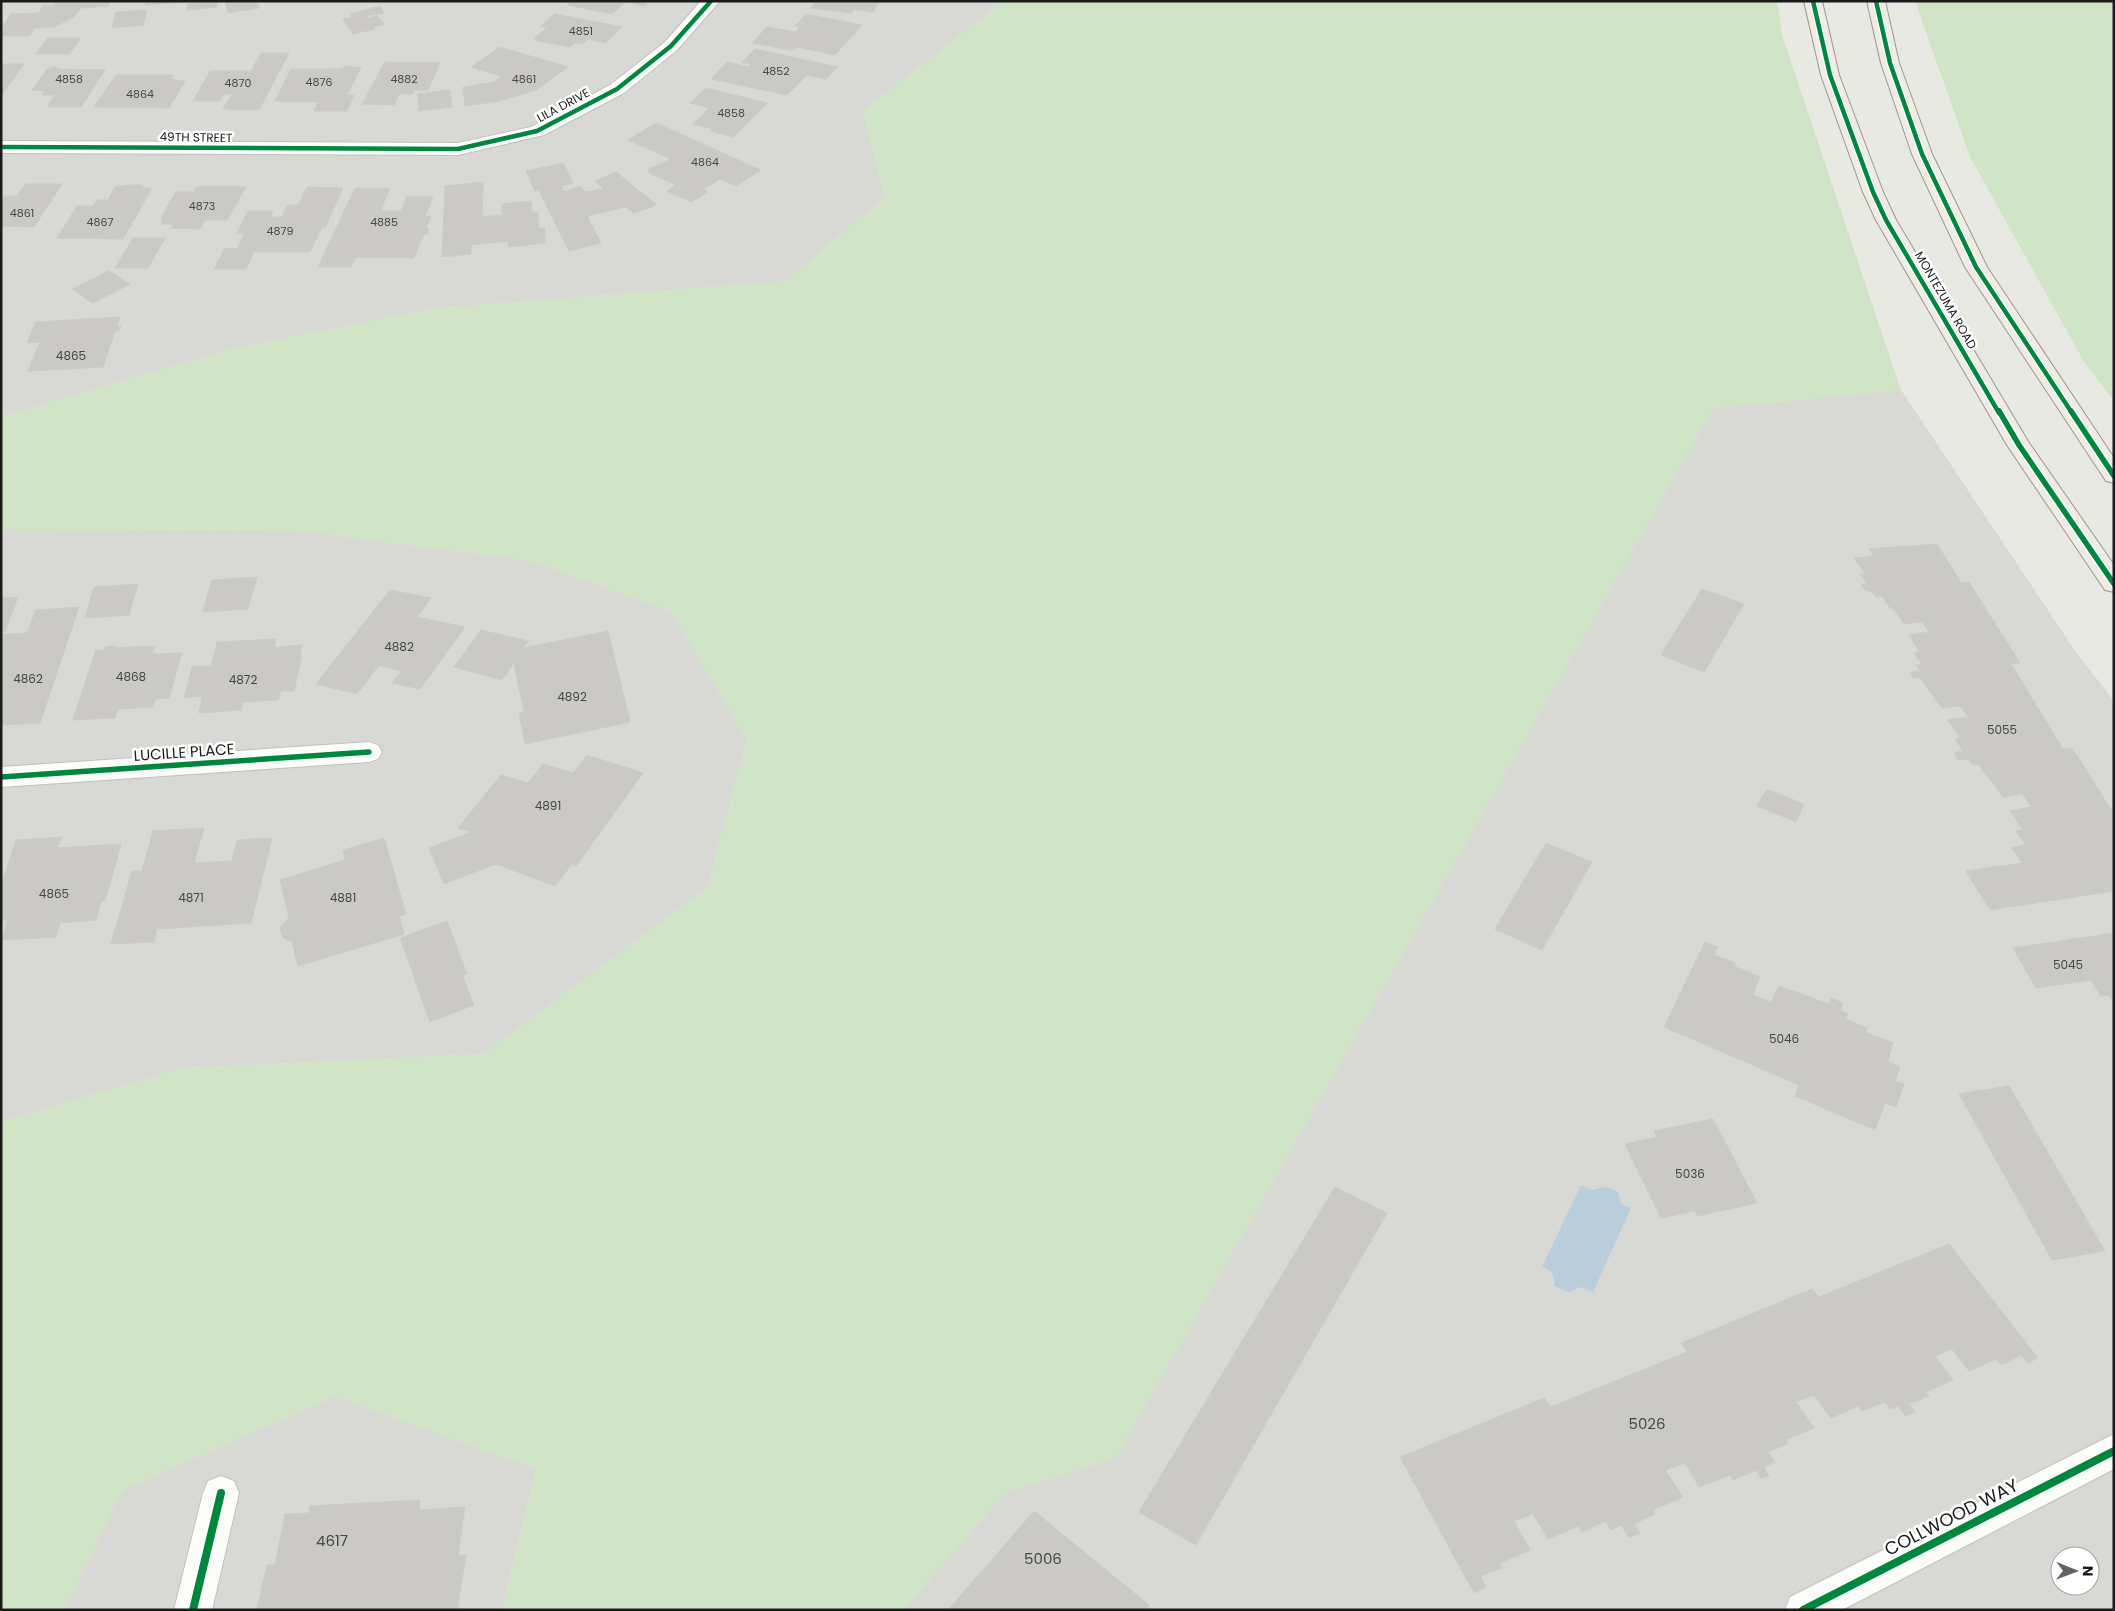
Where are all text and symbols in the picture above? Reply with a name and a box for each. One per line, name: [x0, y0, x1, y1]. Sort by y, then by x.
house number: 4851: [569, 23, 593, 39]
house number: 4852: [762, 63, 790, 79]
house number: 4858: [55, 71, 83, 87]
house number: 4882: [390, 71, 418, 87]
house number: 4861: [512, 71, 536, 87]
house number: 4876: [306, 74, 332, 90]
house number: 4870: [225, 75, 251, 91]
street label: LILA DRIVE: [534, 84, 592, 126]
house number: 4864: [126, 86, 154, 102]
house number: 4858: [717, 105, 745, 121]
street label: 49TH STREET: [159, 128, 233, 146]
house number: 4864: [691, 154, 719, 170]
house number: 4873: [189, 198, 215, 214]
house number: 4861: [10, 205, 34, 221]
house number: 4867: [87, 214, 113, 230]
house number: 4885: [370, 214, 398, 230]
house number: 4879: [267, 223, 293, 239]
street label: MONTEZUMA ROAD: [1911, 248, 1981, 352]
house number: 4865: [56, 347, 86, 364]
house number: 4882: [384, 638, 414, 655]
house number: 4868: [116, 668, 146, 685]
house number: 4862: [13, 670, 43, 687]
house number: 4872: [229, 671, 257, 688]
house number: 4892: [557, 688, 587, 705]
house number: 5055: [1987, 721, 2017, 738]
street label: LUCILLE PLACE: [133, 738, 235, 766]
house number: 4891: [535, 797, 561, 814]
house number: 4865: [39, 885, 69, 902]
house number: 4871: [178, 889, 204, 906]
house number: 4881: [330, 889, 356, 906]
house number: 5045: [2053, 956, 2083, 973]
house number: 5046: [1769, 1030, 1799, 1047]
house number: 5036: [1675, 1165, 1705, 1182]
house number: 5026: [1629, 1413, 1666, 1434]
street label: COLLWOOD WAY: [1880, 1472, 2023, 1562]
house number: 4617: [316, 1530, 348, 1551]
north arrow: [2050, 1546, 2100, 1596]
house number: 5006: [1024, 1548, 1062, 1569]
text: N: [2078, 1566, 2098, 1577]

